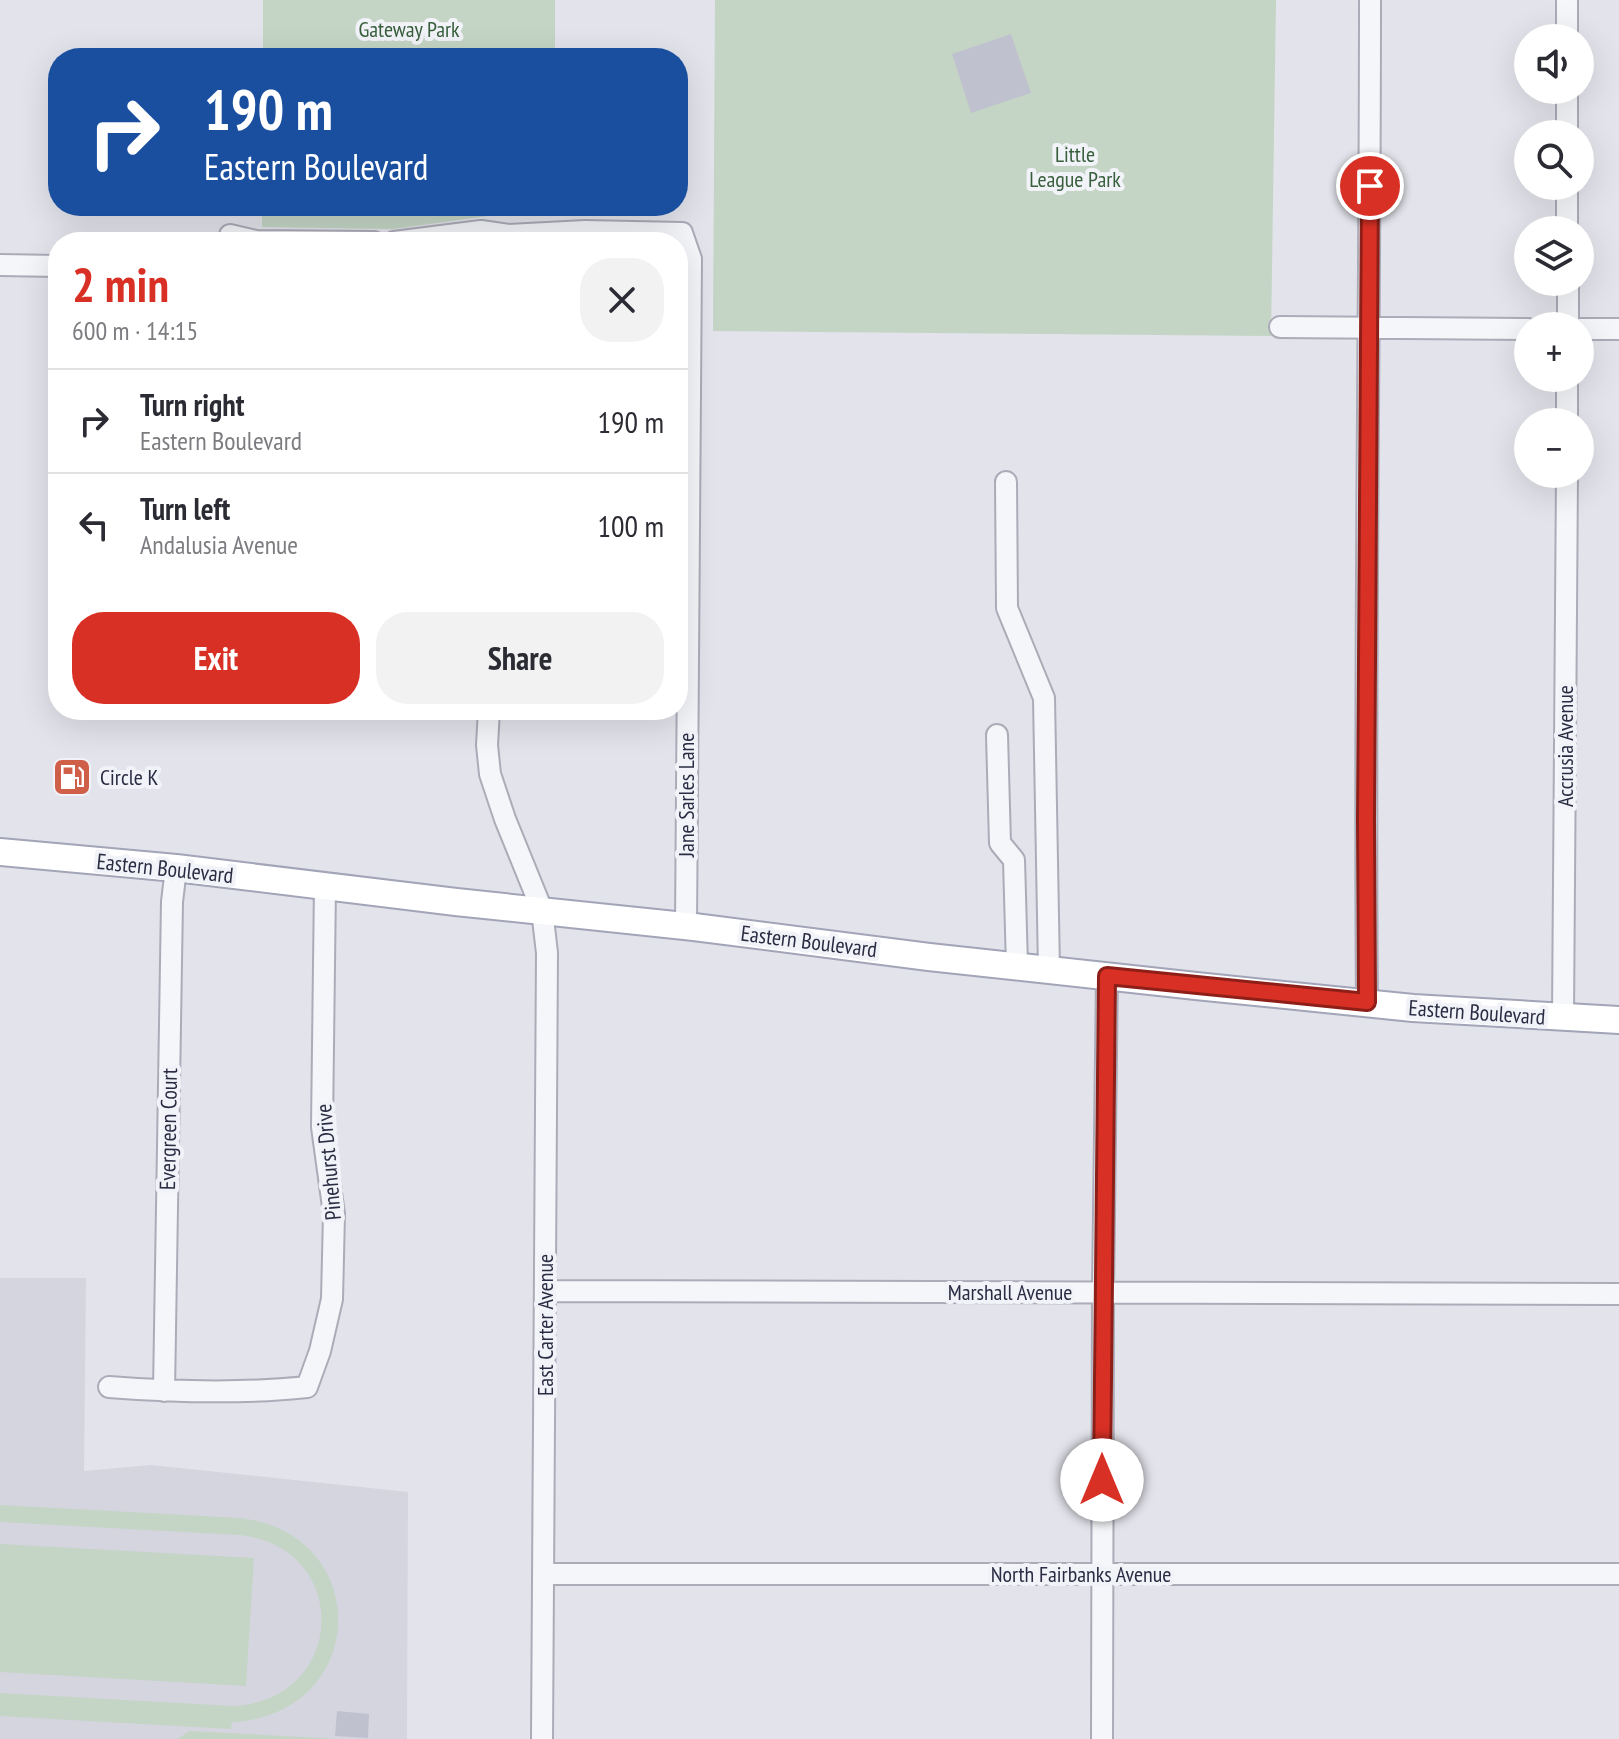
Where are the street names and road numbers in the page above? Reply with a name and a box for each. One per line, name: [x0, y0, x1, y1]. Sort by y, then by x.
street label: Accrusia Avenue: [1551, 685, 1579, 807]
street label: Jane Sarles Lane: [672, 733, 700, 858]
street label: Eastern Boulevard: [95, 847, 235, 889]
street label: Eastern Boulevard: [739, 919, 879, 963]
street label: Eastern Boulevard: [1408, 993, 1546, 1031]
street label: Evergreen Court: [153, 1068, 183, 1190]
street label: Pinehurst Drive: [309, 1103, 347, 1221]
street label: East Carter Avenue: [531, 1254, 559, 1396]
street label: Marshall Avenue: [948, 1278, 1072, 1306]
street label: North Fairbanks Avenue: [991, 1560, 1171, 1588]

